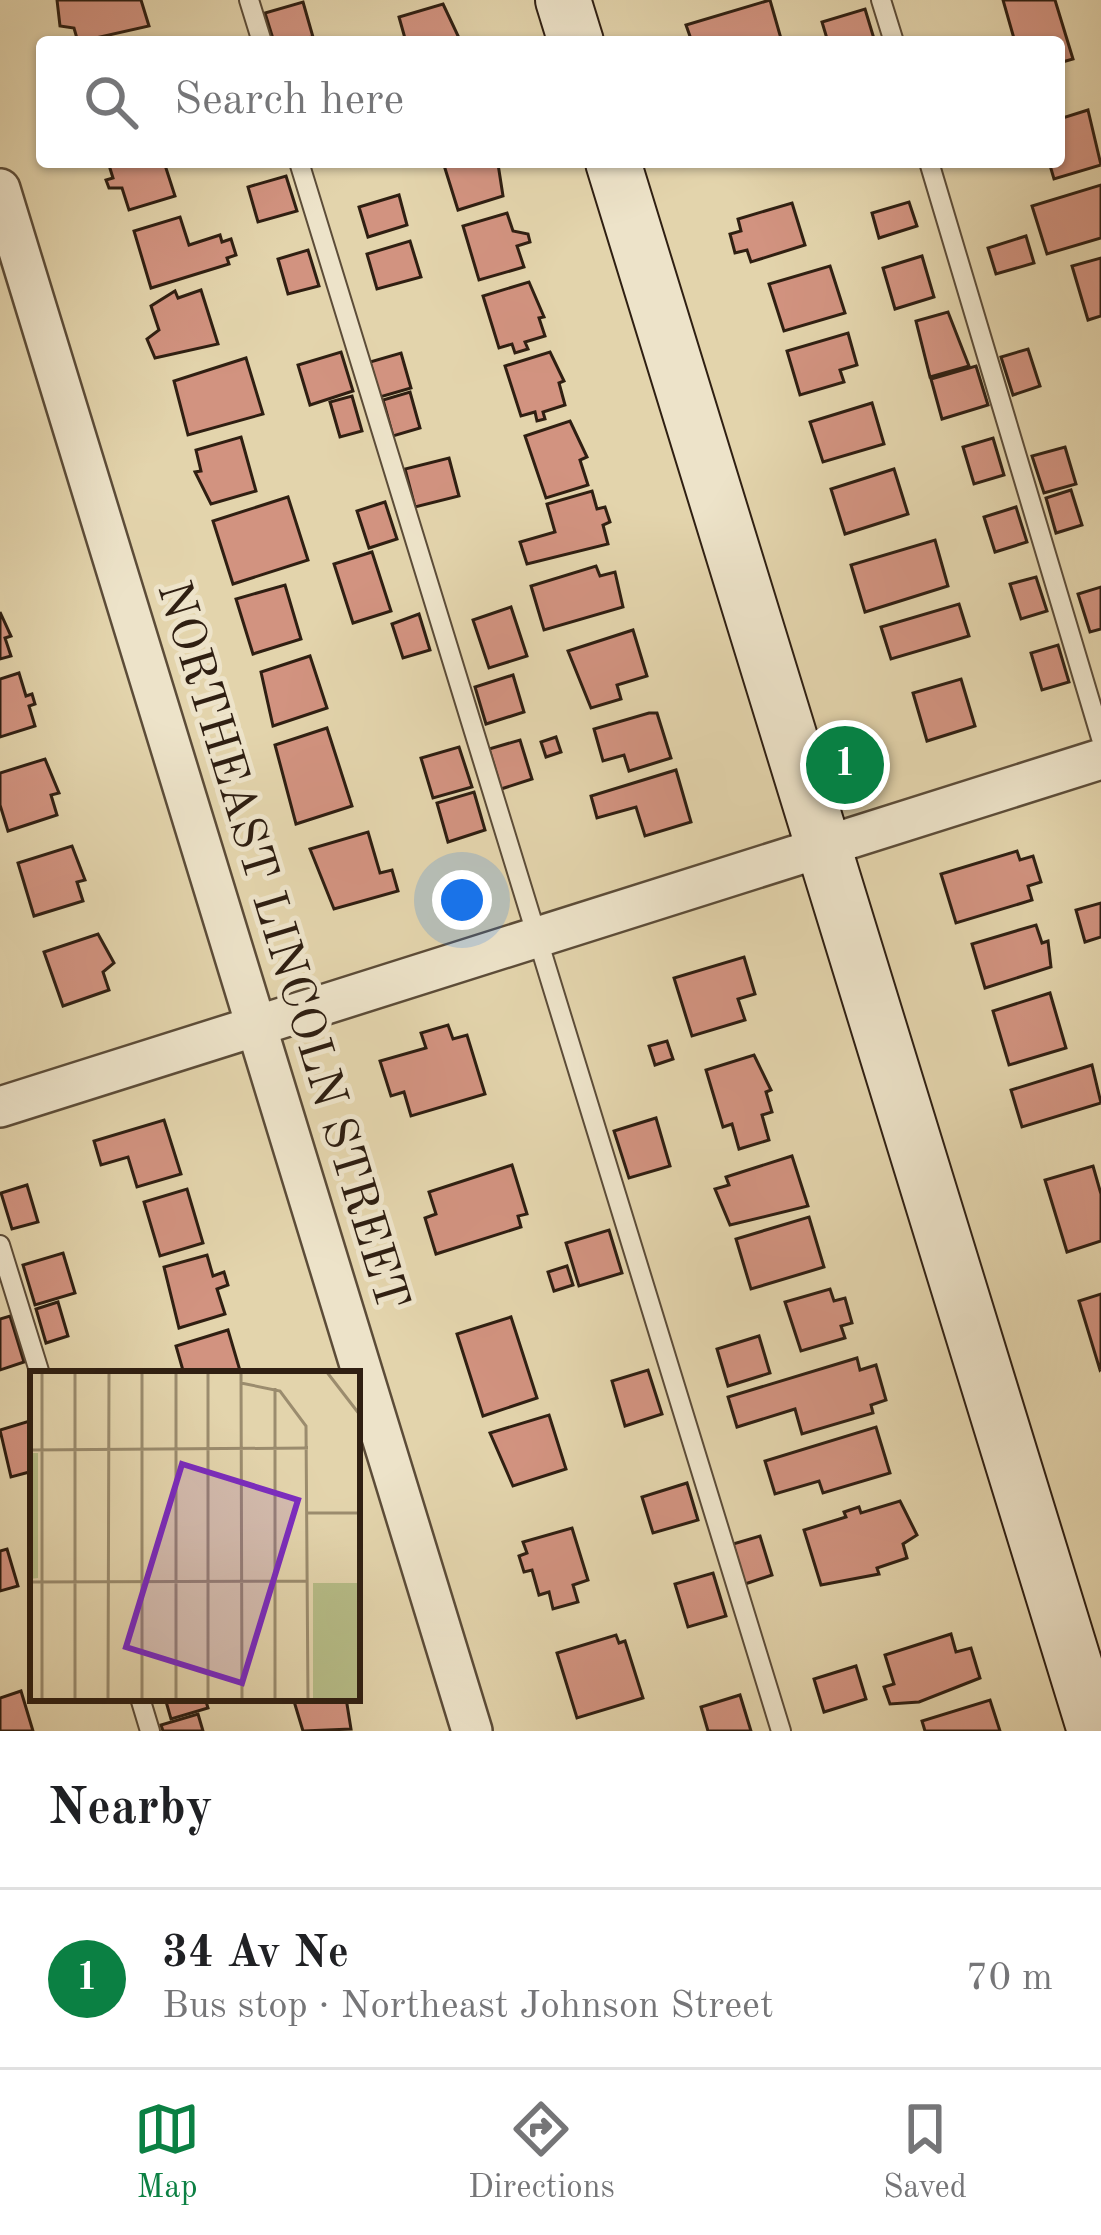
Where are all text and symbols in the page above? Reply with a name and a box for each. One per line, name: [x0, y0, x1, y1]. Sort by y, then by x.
search box: [36, 36, 1065, 168]
icon: search: [78, 69, 144, 135]
text: Search here: [174, 79, 404, 124]
street label: NORTHEAST LINCOLN STREET: [147, 576, 415, 1316]
pin: 1: [806, 720, 884, 810]
your location: [432, 870, 492, 930]
inset map: [30, 1371, 360, 1701]
text: Nearby: [48, 1784, 213, 1835]
text: 34 Av Ne: [162, 1932, 349, 1977]
text: 1: [76, 1959, 98, 1998]
text: 70 m: [966, 1959, 1053, 1998]
text: Bus stop · Northeast Johnson Street: [162, 1987, 774, 2026]
tab: Map: [134, 2096, 200, 2209]
tab: Directions: [468, 2096, 615, 2209]
tab: Saved: [883, 2096, 967, 2209]

